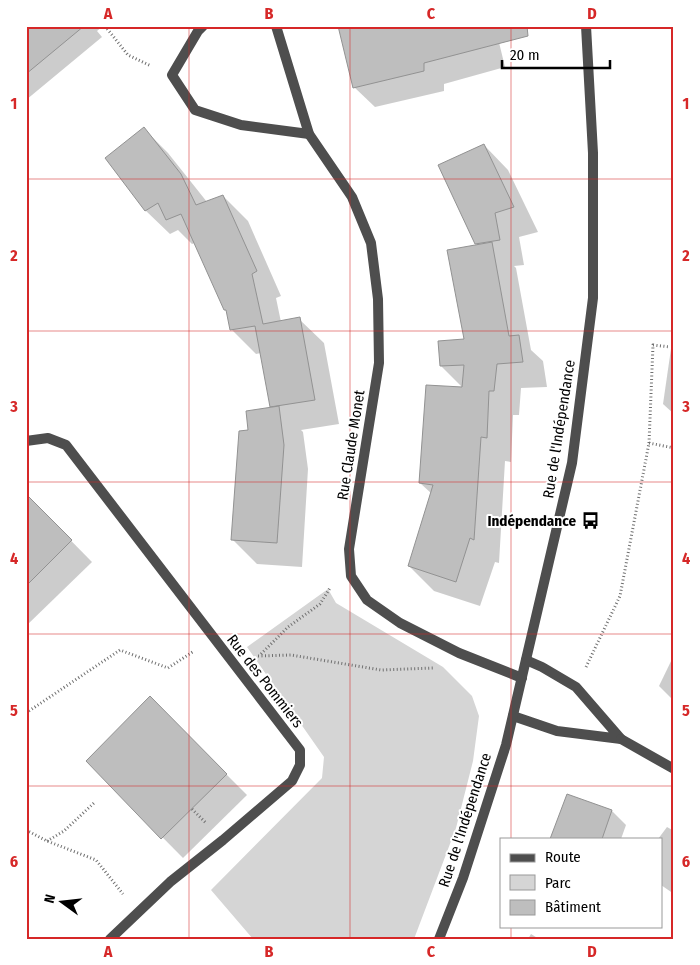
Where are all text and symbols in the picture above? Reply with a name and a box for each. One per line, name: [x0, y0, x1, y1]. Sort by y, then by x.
text: A: [103, 4, 113, 23]
text: B: [265, 4, 274, 23]
text: C: [427, 4, 436, 23]
text: D: [587, 4, 597, 23]
scale bar: [502, 38, 610, 70]
text: 20 m: [510, 46, 540, 64]
text: 1: [11, 94, 17, 113]
text: 1: [683, 94, 689, 113]
text: 2: [9, 246, 18, 265]
text: 2: [681, 246, 690, 265]
street label: Rue de l'Indépendance: [539, 358, 579, 500]
street label: Rue Claude Monet: [333, 389, 369, 501]
text: 3: [9, 397, 18, 416]
text: 3: [681, 397, 690, 416]
bus stop icon: Indépendance: [580, 511, 600, 531]
place label: Indépendance: [487, 512, 576, 530]
text: 4: [10, 549, 18, 568]
text: 4: [682, 549, 690, 568]
street label: Rue des Pommiers: [223, 631, 307, 731]
text: 5: [10, 701, 18, 720]
text: 5: [682, 701, 690, 720]
street label: Rue de l'Indépendance: [435, 751, 495, 889]
legend: [500, 838, 662, 928]
text: Route: [545, 848, 581, 866]
text: 6: [10, 852, 18, 871]
text: 6: [682, 852, 690, 871]
text: Parc: [545, 874, 571, 892]
north arrow: [38, 878, 88, 928]
text: N: [41, 893, 59, 905]
text: Bâtiment: [545, 898, 601, 916]
text: A: [103, 942, 113, 961]
text: B: [265, 942, 274, 961]
text: C: [427, 942, 436, 961]
text: D: [587, 942, 597, 961]

